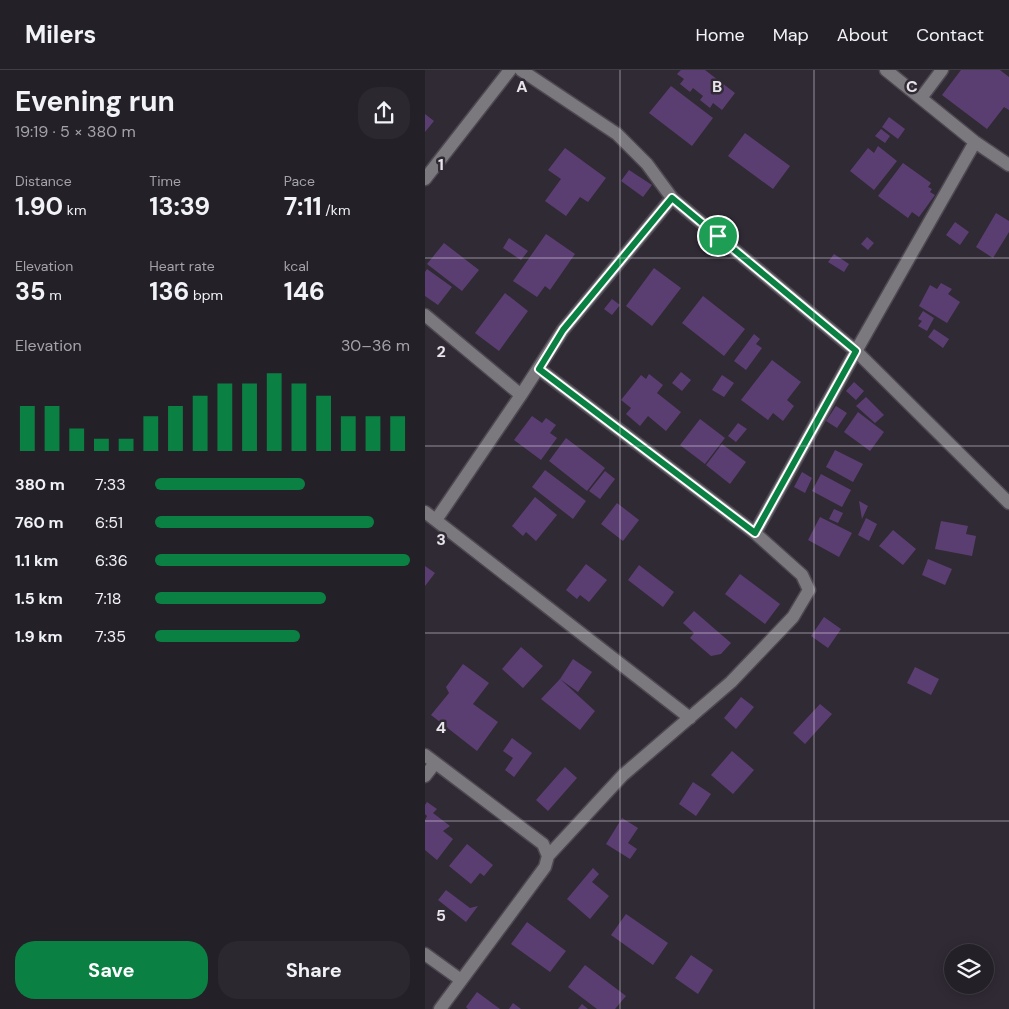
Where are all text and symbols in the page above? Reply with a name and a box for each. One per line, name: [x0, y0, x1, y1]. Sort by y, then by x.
text: Milers: [25, 19, 96, 50]
text: Home: [695, 23, 745, 47]
text: Map: [773, 23, 809, 47]
text: About: [837, 23, 888, 47]
text: Contact: [916, 23, 984, 47]
text: A: [516, 76, 528, 97]
text: B: [712, 76, 722, 97]
text: C: [906, 76, 918, 97]
text: Evening run: [15, 83, 175, 120]
button: share: [358, 87, 410, 139]
text: 19:19 · 5 × 380 m: [15, 121, 136, 142]
text: 1: [438, 154, 444, 175]
text: Distance: [15, 172, 72, 190]
text: Time: [149, 172, 181, 190]
text: Pace: [284, 172, 315, 190]
text: 1.90: [15, 190, 63, 223]
text: 13:39: [149, 190, 210, 223]
text: 7:11: [284, 190, 322, 223]
text: km: [63, 201, 86, 219]
text: /km: [322, 201, 350, 219]
pin: [697, 215, 739, 257]
icon: arrive: [704, 222, 732, 250]
text: Elevation: [15, 257, 73, 275]
text: Heart rate: [149, 257, 215, 275]
text: kcal: [284, 257, 309, 275]
text: 35: [15, 275, 46, 308]
text: 136: [149, 275, 189, 308]
text: 146: [284, 275, 325, 308]
text: m: [46, 286, 62, 304]
text: bpm: [189, 286, 223, 304]
text: Elevation: [15, 335, 82, 356]
text: 30–36 m: [341, 335, 410, 356]
text: 2: [436, 341, 446, 362]
text: 380 m: [15, 474, 65, 495]
text: 7:33: [95, 474, 126, 495]
text: 760 m: [15, 512, 64, 533]
text: 6:51: [95, 512, 123, 533]
text: 3: [436, 529, 446, 550]
text: 1.1 km: [15, 550, 58, 571]
text: 6:36: [95, 550, 128, 571]
text: 1.5 km: [15, 588, 63, 609]
text: 7:18: [95, 588, 122, 609]
text: 1.9 km: [15, 626, 63, 647]
text: 7:35: [95, 626, 126, 647]
text: 4: [436, 717, 446, 738]
text: 5: [436, 905, 446, 926]
button: Save: [15, 941, 208, 999]
button: Share: [218, 941, 410, 999]
map controls: [944, 944, 994, 994]
button: layers: [944, 944, 994, 994]

